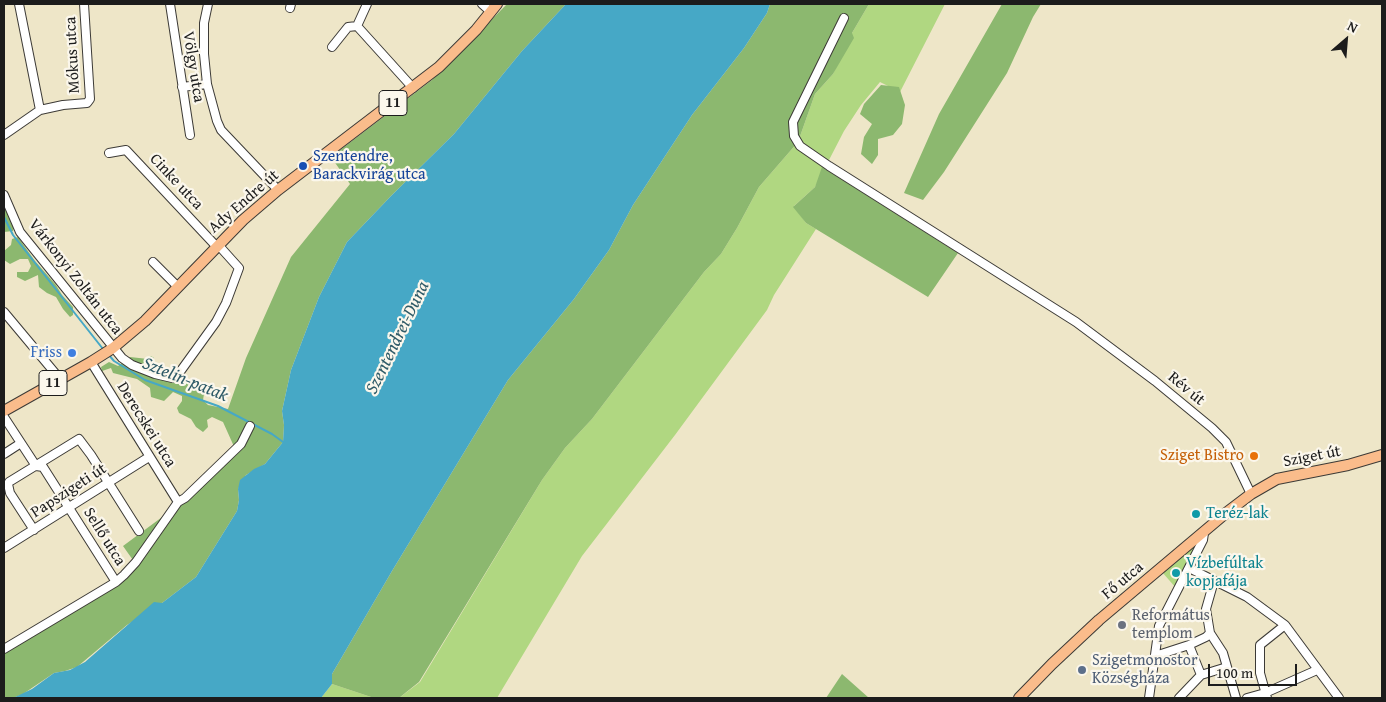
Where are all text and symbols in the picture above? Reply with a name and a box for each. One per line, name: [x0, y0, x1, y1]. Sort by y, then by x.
north arrow: [1321, 15, 1371, 65]
street label: Mókus utca: [61, 16, 85, 94]
text: N: [1344, 16, 1362, 38]
street label: Völgy utca: [178, 30, 208, 104]
road number: 11: [379, 90, 407, 116]
place label: Szentendre, Barackvirág utca: [313, 147, 426, 185]
street label: Cinke utca: [145, 150, 207, 214]
marker: Szentendre, Barackvirág utca: [297, 160, 309, 172]
street label: Ady Endre út: [205, 166, 283, 238]
street label: Várkonyi Zoltán utca: [24, 215, 126, 339]
water label: Szentendrei-Duna: [361, 278, 435, 398]
place label: Friss: [30, 343, 62, 363]
marker: Friss: [66, 347, 78, 359]
water label: Sztelin-patak: [139, 353, 231, 407]
street label: Rév út: [1164, 368, 1208, 410]
road number: 11: [39, 370, 67, 396]
street label: Derecskei utca: [112, 379, 180, 471]
street label: Sziget út: [1282, 442, 1342, 472]
place label: Sziget Bistro: [1160, 446, 1244, 466]
marker: Sziget Bistro: [1248, 450, 1260, 462]
street label: Papszigeti út: [28, 460, 110, 522]
street label: Sellő utca: [79, 504, 129, 570]
place label: Teréz-lak: [1206, 504, 1269, 524]
marker: Teréz-lak: [1190, 508, 1202, 520]
place label: Vízbefúltak kopjafája: [1186, 554, 1263, 592]
street label: Fő utca: [1098, 558, 1148, 604]
marker: Vízbefúltak kopjafája: [1170, 567, 1182, 579]
place label: Református templom: [1132, 606, 1210, 644]
marker: Református templom: [1116, 619, 1128, 631]
place label: Szigetmonostor Községháza: [1092, 651, 1198, 689]
scale bar: [1211, 654, 1300, 686]
text: 100 m: [1216, 662, 1253, 683]
marker: Szigetmonostor Községháza: [1076, 664, 1088, 676]

